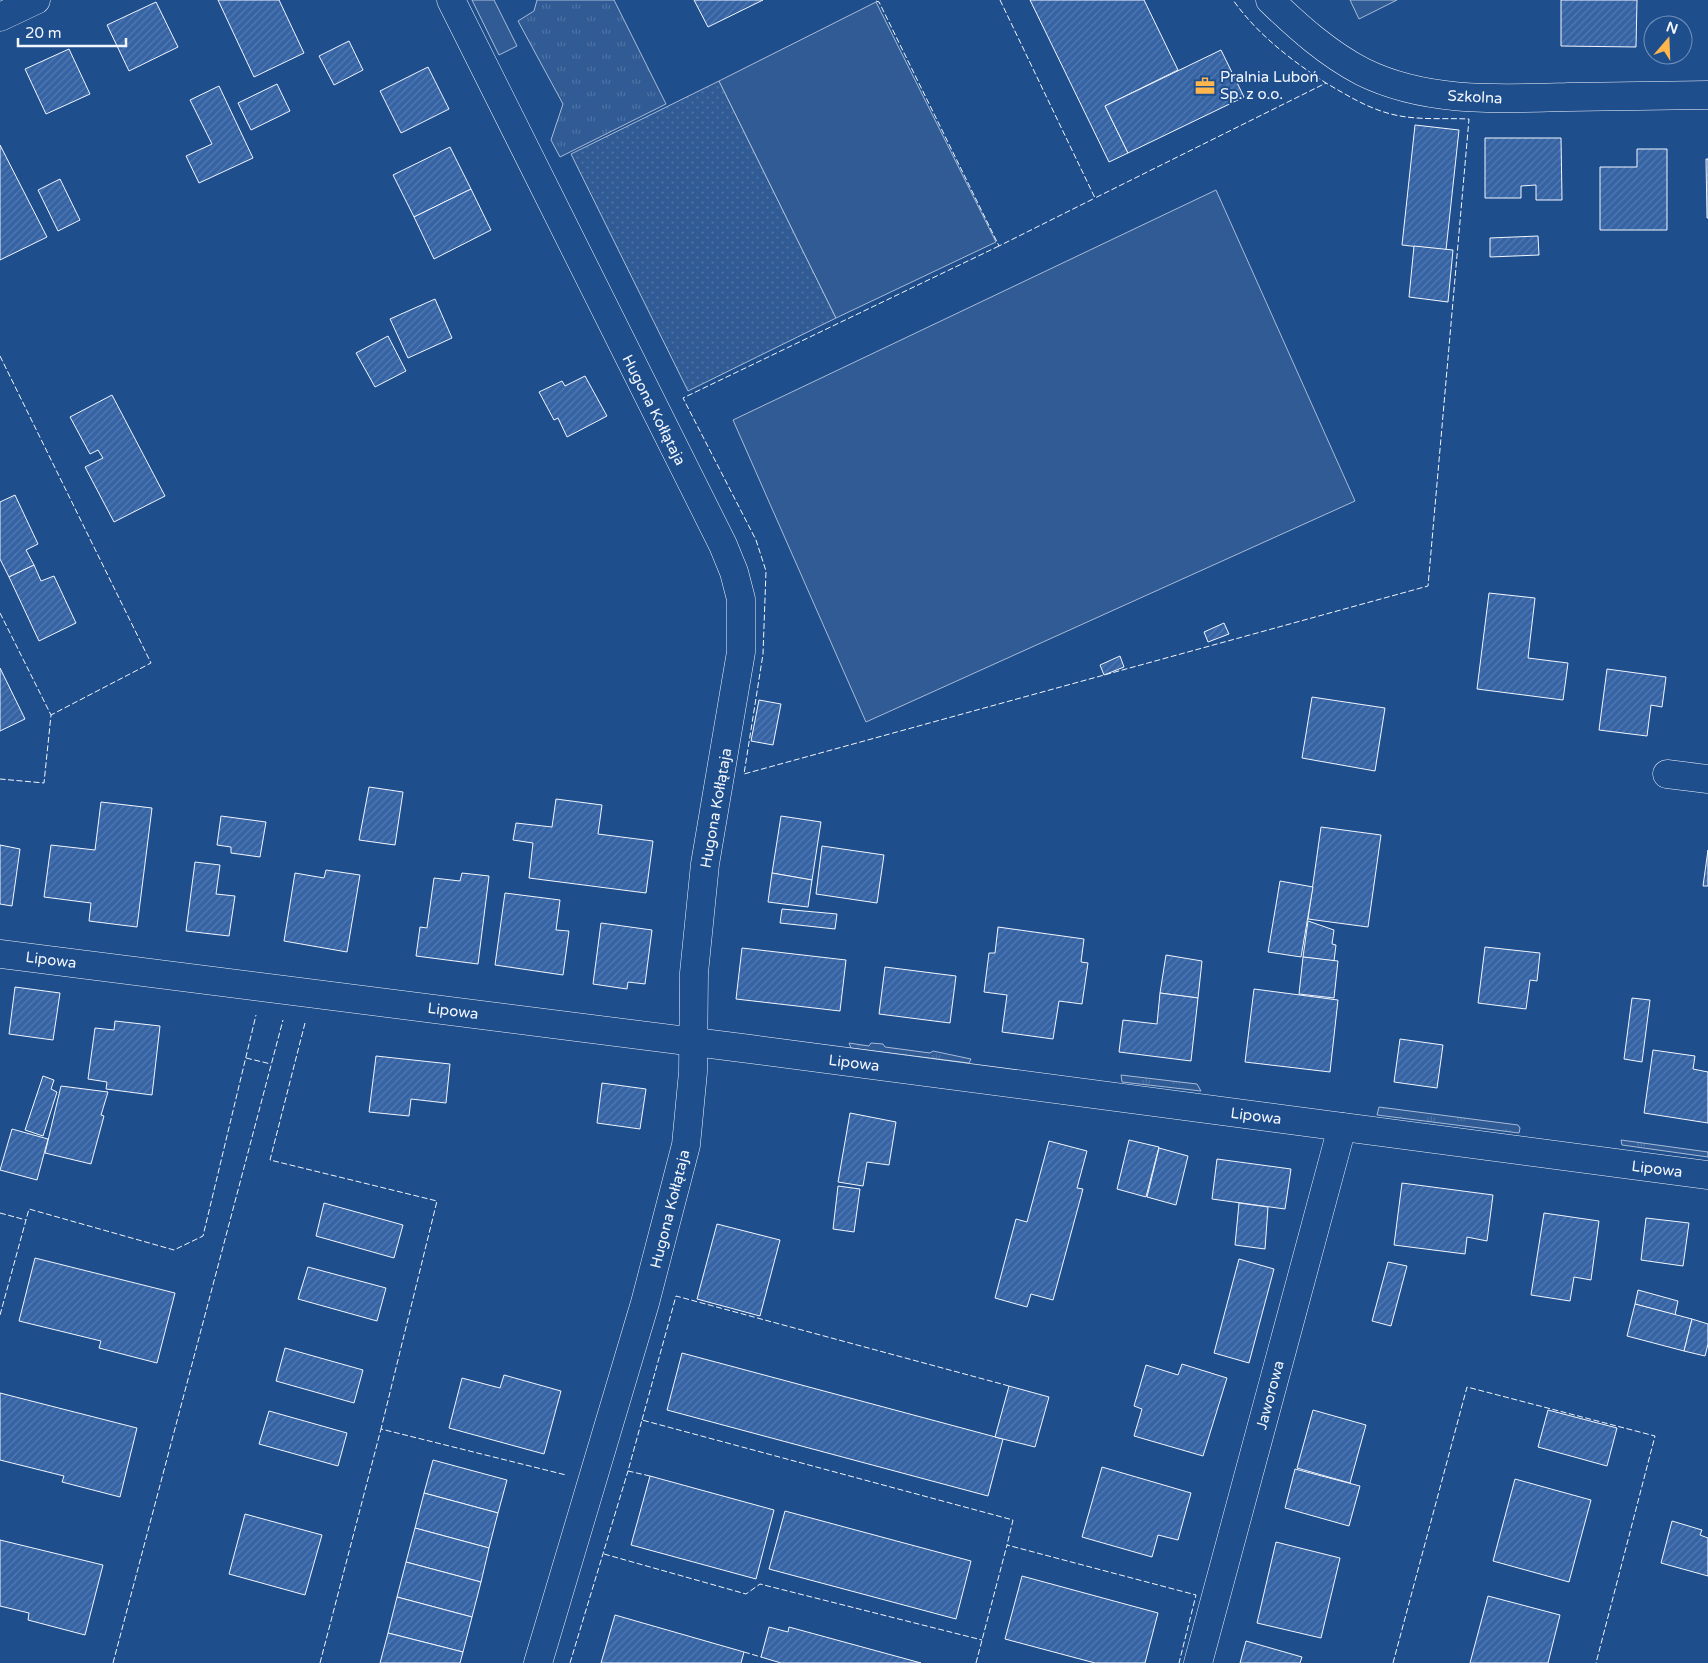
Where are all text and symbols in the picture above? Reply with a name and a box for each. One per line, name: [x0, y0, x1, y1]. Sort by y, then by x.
scale bar: [18, 15, 125, 47]
north arrow: [1643, 15, 1693, 65]
text: N: [1664, 18, 1680, 38]
text: 20 m: [25, 24, 62, 42]
place label: Pralnia Luboń Sp. z o.o.: [1220, 68, 1319, 103]
office icon: Pralnia Luboń Sp. z o.o.: [1194, 75, 1216, 97]
street label: Szkolna: [1447, 87, 1503, 107]
street label: Hugona Kołłątaja: [618, 352, 690, 468]
street label: Hugona Kołłątaja: [697, 746, 735, 870]
street label: Lipowa: [25, 948, 77, 972]
street label: Lipowa: [427, 999, 479, 1023]
street label: Lipowa: [828, 1051, 880, 1075]
street label: Lipowa: [1230, 1104, 1282, 1128]
street label: Hugona Kołłątaja: [647, 1148, 693, 1270]
street label: Lipowa: [1631, 1157, 1683, 1181]
street label: Jaworowa: [1252, 1358, 1288, 1432]

